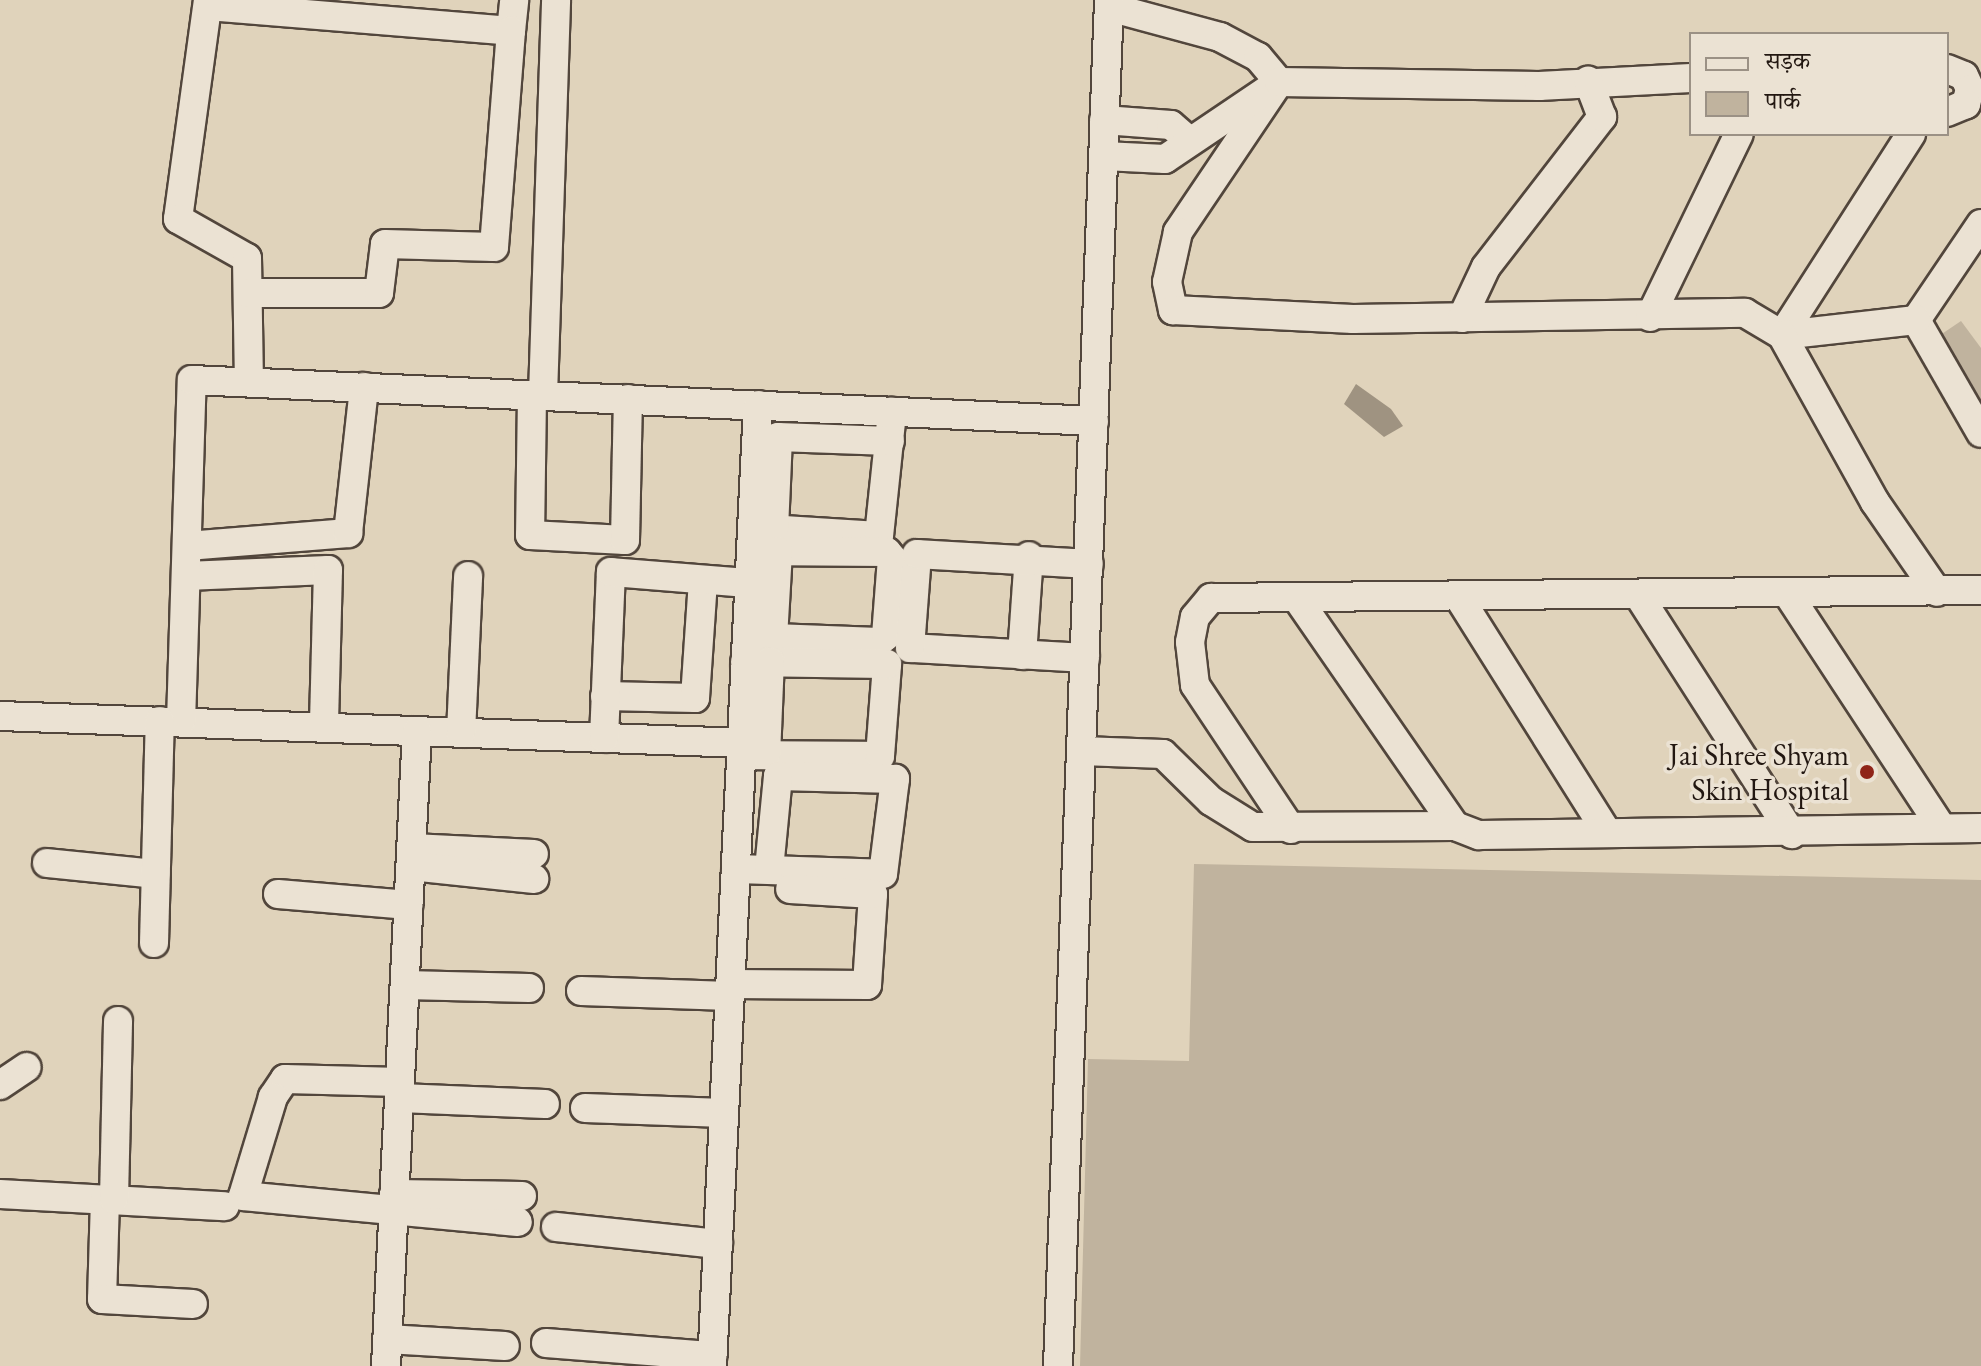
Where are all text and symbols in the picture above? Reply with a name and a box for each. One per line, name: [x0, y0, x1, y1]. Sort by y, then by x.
legend: [1689, 32, 1949, 136]
text: सड़क: [1765, 45, 1810, 76]
text: पार्क: [1765, 85, 1800, 116]
place label: Jai Shree Shyam Skin Hospital: [1669, 737, 1849, 808]
marker: Jai Shree Shyam Skin Hospital: [1856, 761, 1878, 783]

